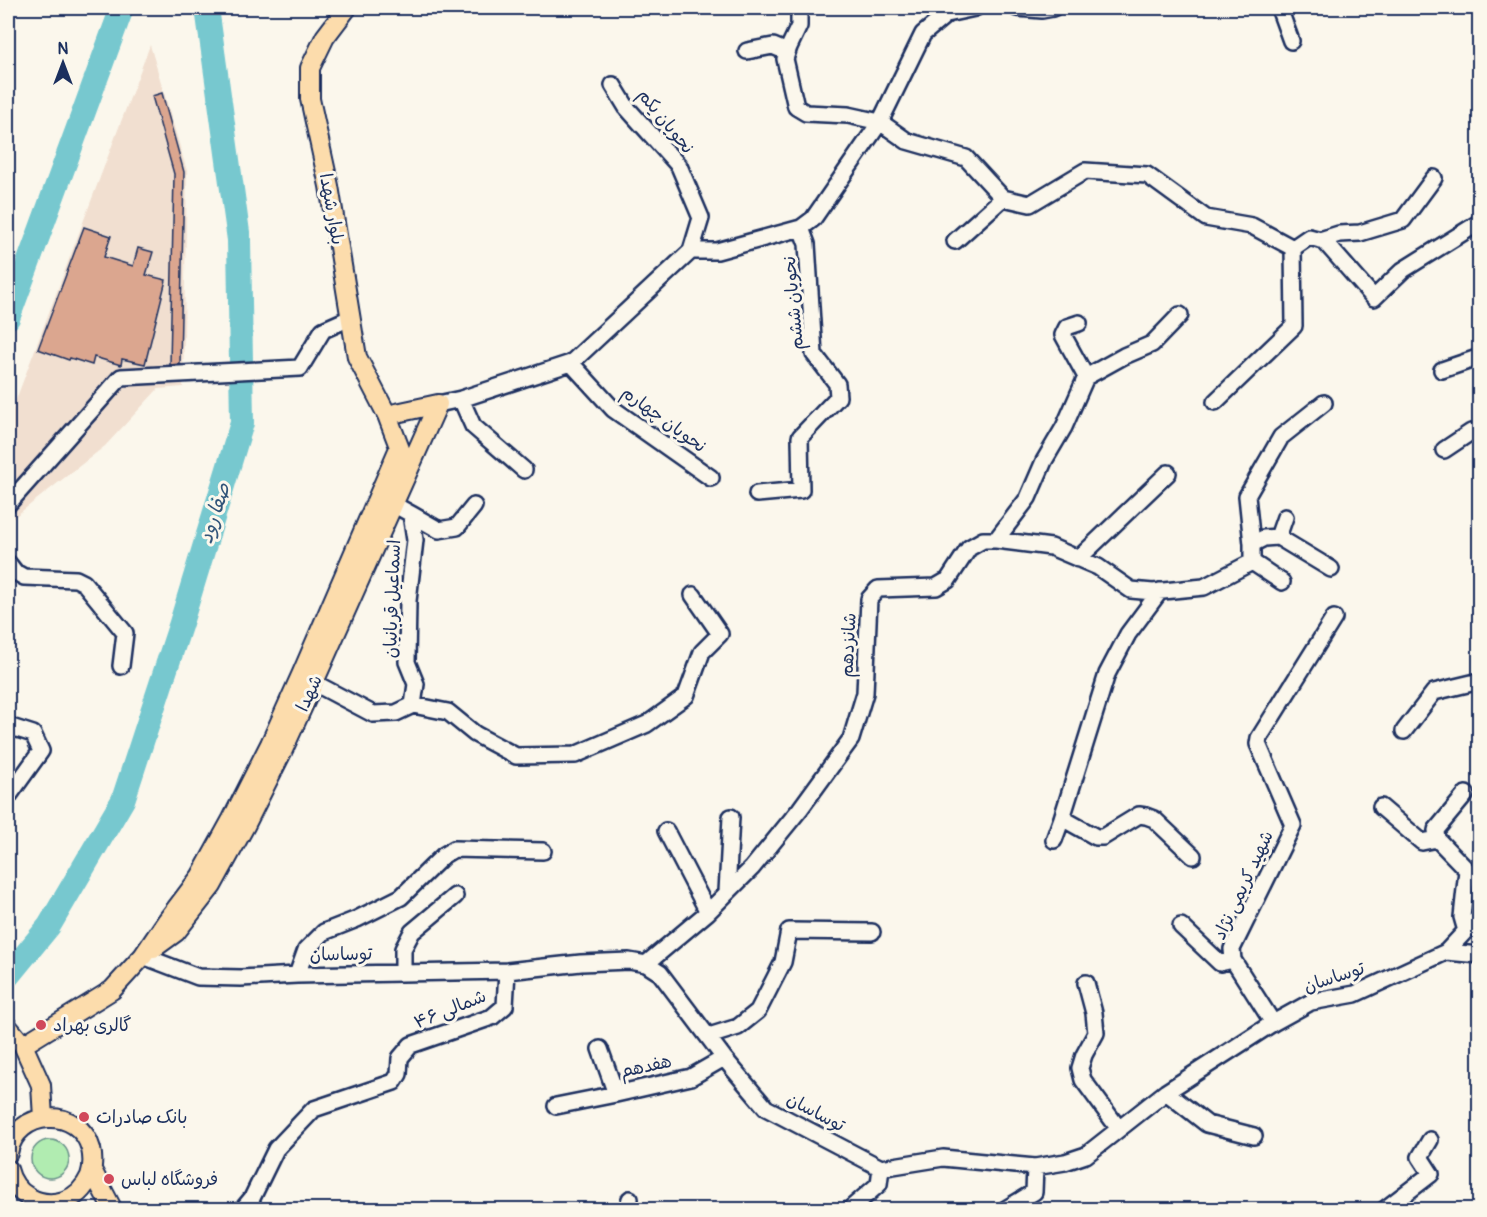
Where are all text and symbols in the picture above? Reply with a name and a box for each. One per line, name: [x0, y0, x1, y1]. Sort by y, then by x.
north arrow: [33, 33, 93, 93]
text: N: [58, 39, 69, 59]
street label: نحویان یکم: [631, 84, 699, 160]
street label: بلوار شهدا: [314, 172, 349, 247]
street label: نحویان ششم: [778, 255, 811, 351]
street label: نحویان چهارم: [616, 381, 711, 460]
water label: صفا رود: [193, 479, 236, 547]
street label: اسماعیل قربانیان: [379, 539, 406, 659]
street label: شانزدهم: [835, 612, 864, 678]
street label: شهدا: [291, 671, 328, 715]
street label: شهید کریمی نژاد: [1208, 827, 1279, 943]
street label: توساسان: [309, 942, 373, 967]
street label: توساسان: [1301, 957, 1368, 998]
street label: شمالی ۴۶: [411, 985, 490, 1034]
place label: گالری بهراد: [53, 1014, 132, 1037]
marker: گالری بهراد: [34, 1018, 48, 1032]
street label: هفدهم: [618, 1050, 674, 1085]
street label: توساسان: [783, 1088, 850, 1138]
place label: بانک صادرات: [96, 1106, 187, 1129]
marker: بانک صادرات: [77, 1110, 91, 1124]
place label: فروشگاه لباس: [121, 1168, 218, 1191]
marker: فروشگاه لباس: [102, 1172, 116, 1186]

